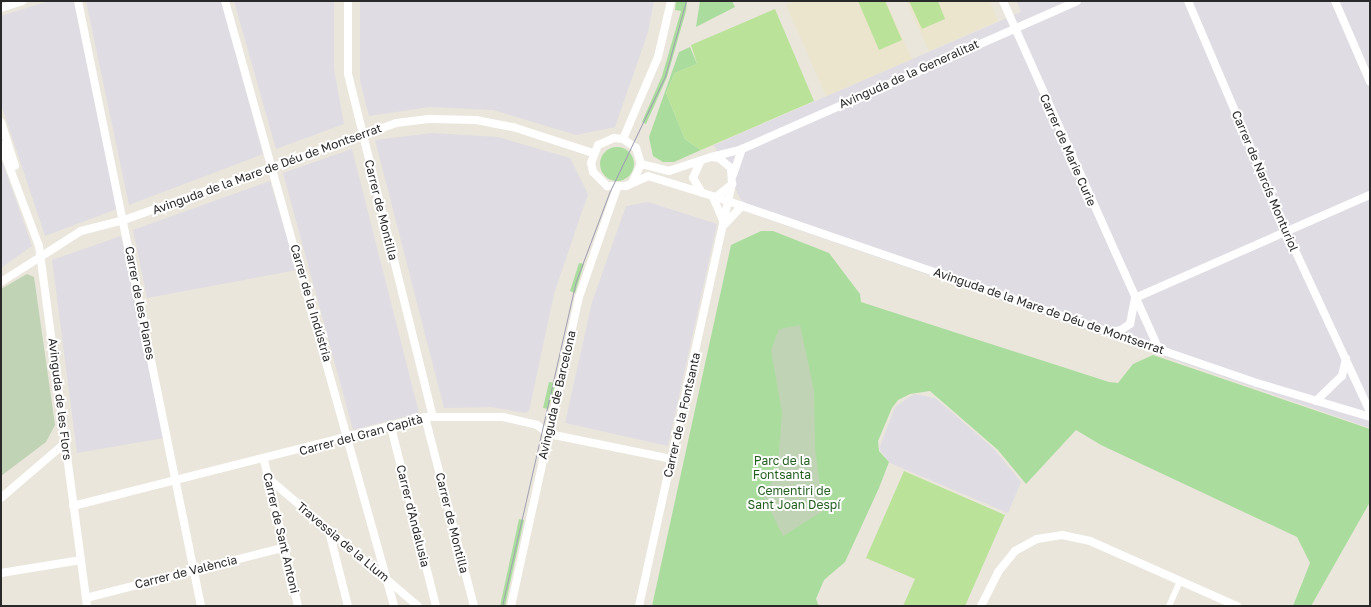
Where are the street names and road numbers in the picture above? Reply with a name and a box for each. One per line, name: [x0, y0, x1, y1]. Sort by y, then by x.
street label: Avinguda de la Generalitat: [837, 37, 981, 111]
street label: Carrer de Marie Curie: [1037, 92, 1099, 208]
street label: Carrer de Narcís Monturiol: [1229, 108, 1301, 254]
street label: Avinguda de la Mare de Déu de Montserrat: [150, 121, 384, 217]
street label: Carrer de Montilla: [362, 158, 400, 262]
street label: Carrer de la Indústria: [287, 243, 335, 363]
street label: Carrer de les Planes: [122, 245, 158, 361]
street label: Avinguda de la Mare de Déu de Montserrat: [932, 265, 1166, 357]
street label: Avinguda de Barcelona: [535, 329, 579, 461]
street label: Avinguda de les Flors: [45, 337, 75, 461]
street label: Carrer de la Fontsanta: [661, 351, 703, 479]
street label: Carrer del Gran Capità: [298, 412, 424, 458]
street label: Carrer d'Andalusia: [393, 463, 433, 569]
street label: Carrer de Sant Antoni: [260, 471, 302, 595]
street label: Carrer de Montilla: [433, 471, 471, 575]
street label: Travessia de la Llum: [294, 499, 392, 585]
street label: Carrer de València: [133, 552, 239, 592]

